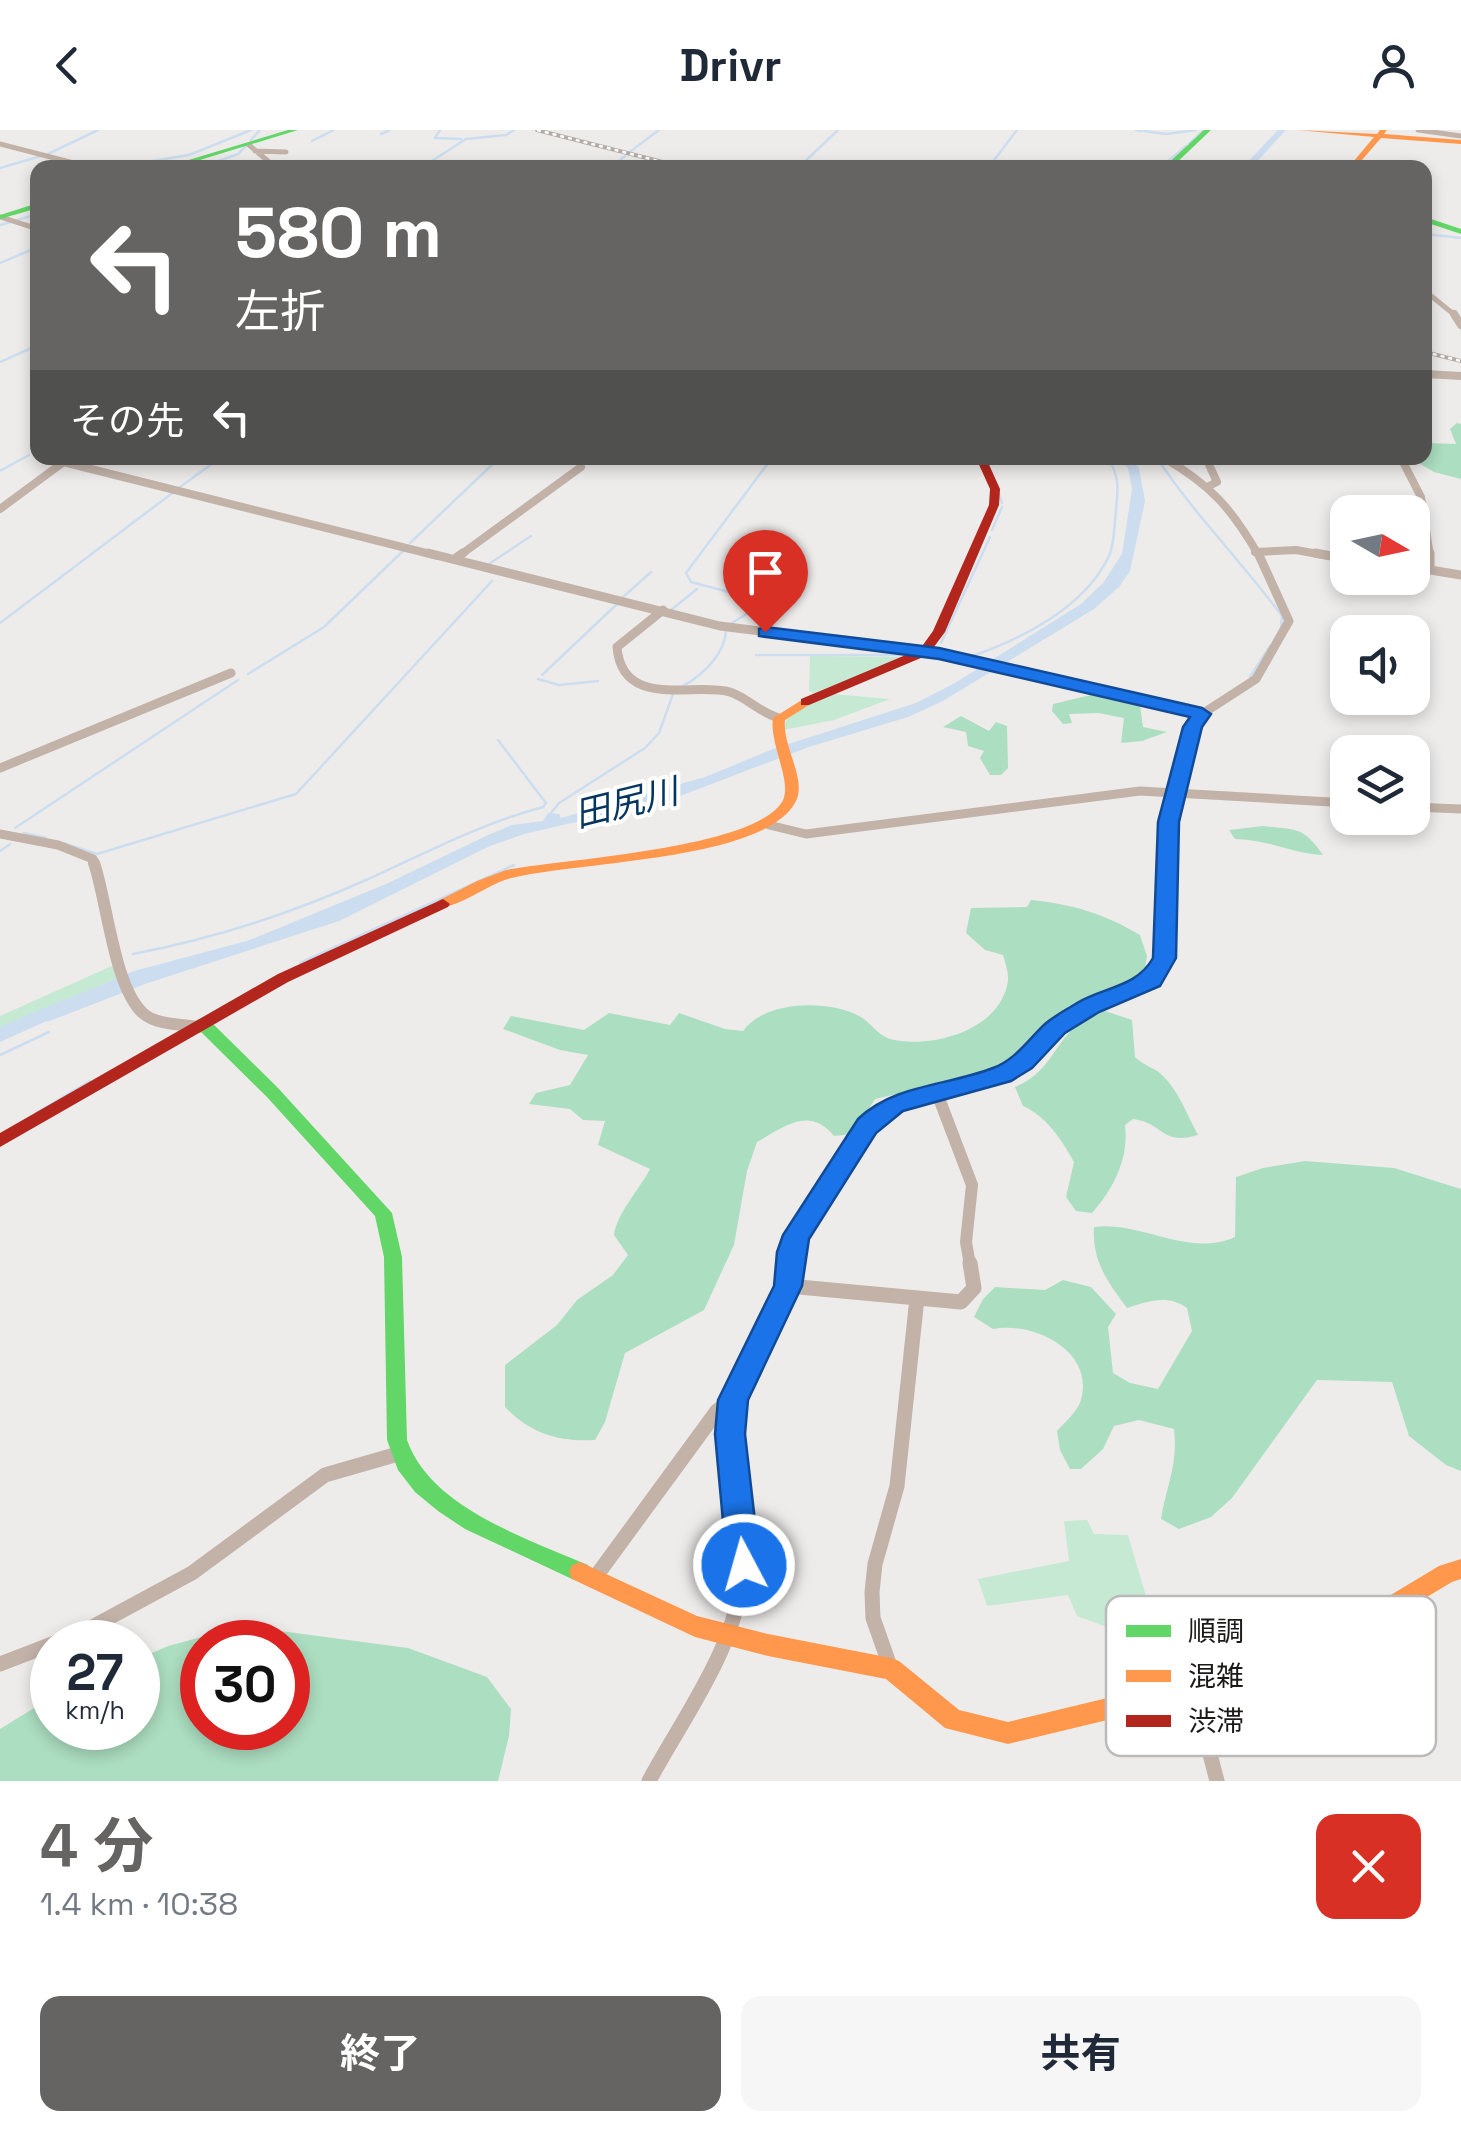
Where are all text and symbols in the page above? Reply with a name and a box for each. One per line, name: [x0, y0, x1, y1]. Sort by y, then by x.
text: Drivr: [679, 37, 782, 94]
icon: back: [40, 38, 95, 93]
icon: person: [1366, 38, 1421, 93]
text: 580 m: [235, 188, 442, 277]
icon: left: [70, 200, 200, 330]
text: 左折: [235, 283, 325, 340]
icon: left: [204, 390, 259, 445]
text: その先: [70, 397, 184, 445]
north arrow: [1330, 495, 1430, 595]
map controls: [1330, 495, 1430, 835]
pin: [723, 530, 808, 633]
icon: arrive: [738, 545, 793, 600]
button: sound: [1330, 615, 1430, 715]
button: layers: [1330, 735, 1430, 835]
water label: 田尻川: [570, 768, 686, 837]
position arrow: [692, 1513, 796, 1617]
legend: [1106, 1596, 1436, 1756]
text: 順調: [1188, 1613, 1244, 1649]
speed limit sign: 30: [180, 1620, 310, 1750]
text: 27: [67, 1641, 123, 1705]
text: 混雑: [1188, 1658, 1244, 1694]
text: km/h: [65, 1694, 125, 1726]
text: 渋滞: [1188, 1703, 1244, 1739]
text: 4 分: [40, 1808, 153, 1885]
button: close: [1316, 1814, 1421, 1919]
text: 1.4 km · 10:38: [40, 1884, 238, 1924]
button: 終了: [40, 1996, 721, 2111]
button: 共有: [741, 1996, 1421, 2111]

